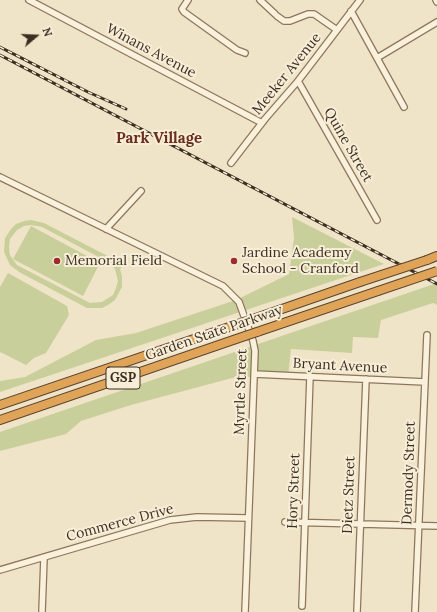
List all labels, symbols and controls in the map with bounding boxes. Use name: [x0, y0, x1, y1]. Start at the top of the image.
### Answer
north arrow: [16, 16, 56, 56]
street label: Winans Avenue: [103, 20, 199, 82]
text: N: [39, 26, 55, 38]
street label: Meeker Avenue: [249, 30, 325, 118]
street label: Quine Street: [320, 105, 376, 185]
district label: Park Village: [116, 130, 202, 148]
place label: Jardine Academy School - Cranford: [242, 245, 359, 278]
place label: Memorial Field: [65, 253, 162, 269]
marker: Memorial Field: [52, 256, 62, 266]
marker: Jardine Academy School - Cranford: [229, 256, 239, 266]
street label: Garden State Parkway: [143, 302, 285, 364]
street label: Myrtle Street: [231, 349, 251, 435]
street label: Bryant Avenue: [292, 355, 388, 377]
road number: GSP: [106, 367, 140, 389]
street label: Dermody Street: [399, 421, 419, 525]
street label: Hory Street: [284, 453, 304, 529]
street label: Dietz Street: [339, 456, 359, 534]
street label: Commerce Drive: [65, 501, 175, 545]

